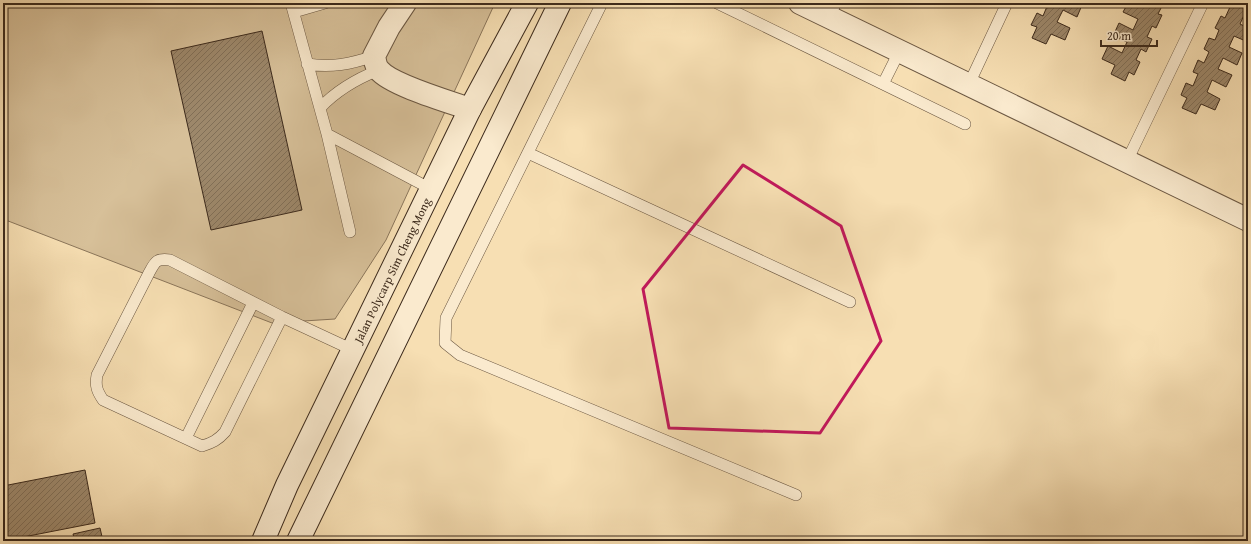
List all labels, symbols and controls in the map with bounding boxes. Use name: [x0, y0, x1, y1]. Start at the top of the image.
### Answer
scale bar: [1101, 22, 1157, 48]
text: 20 m: [1107, 27, 1131, 44]
street label: Jalan Polycarp Sim Cheng Mong: [348, 195, 434, 347]

